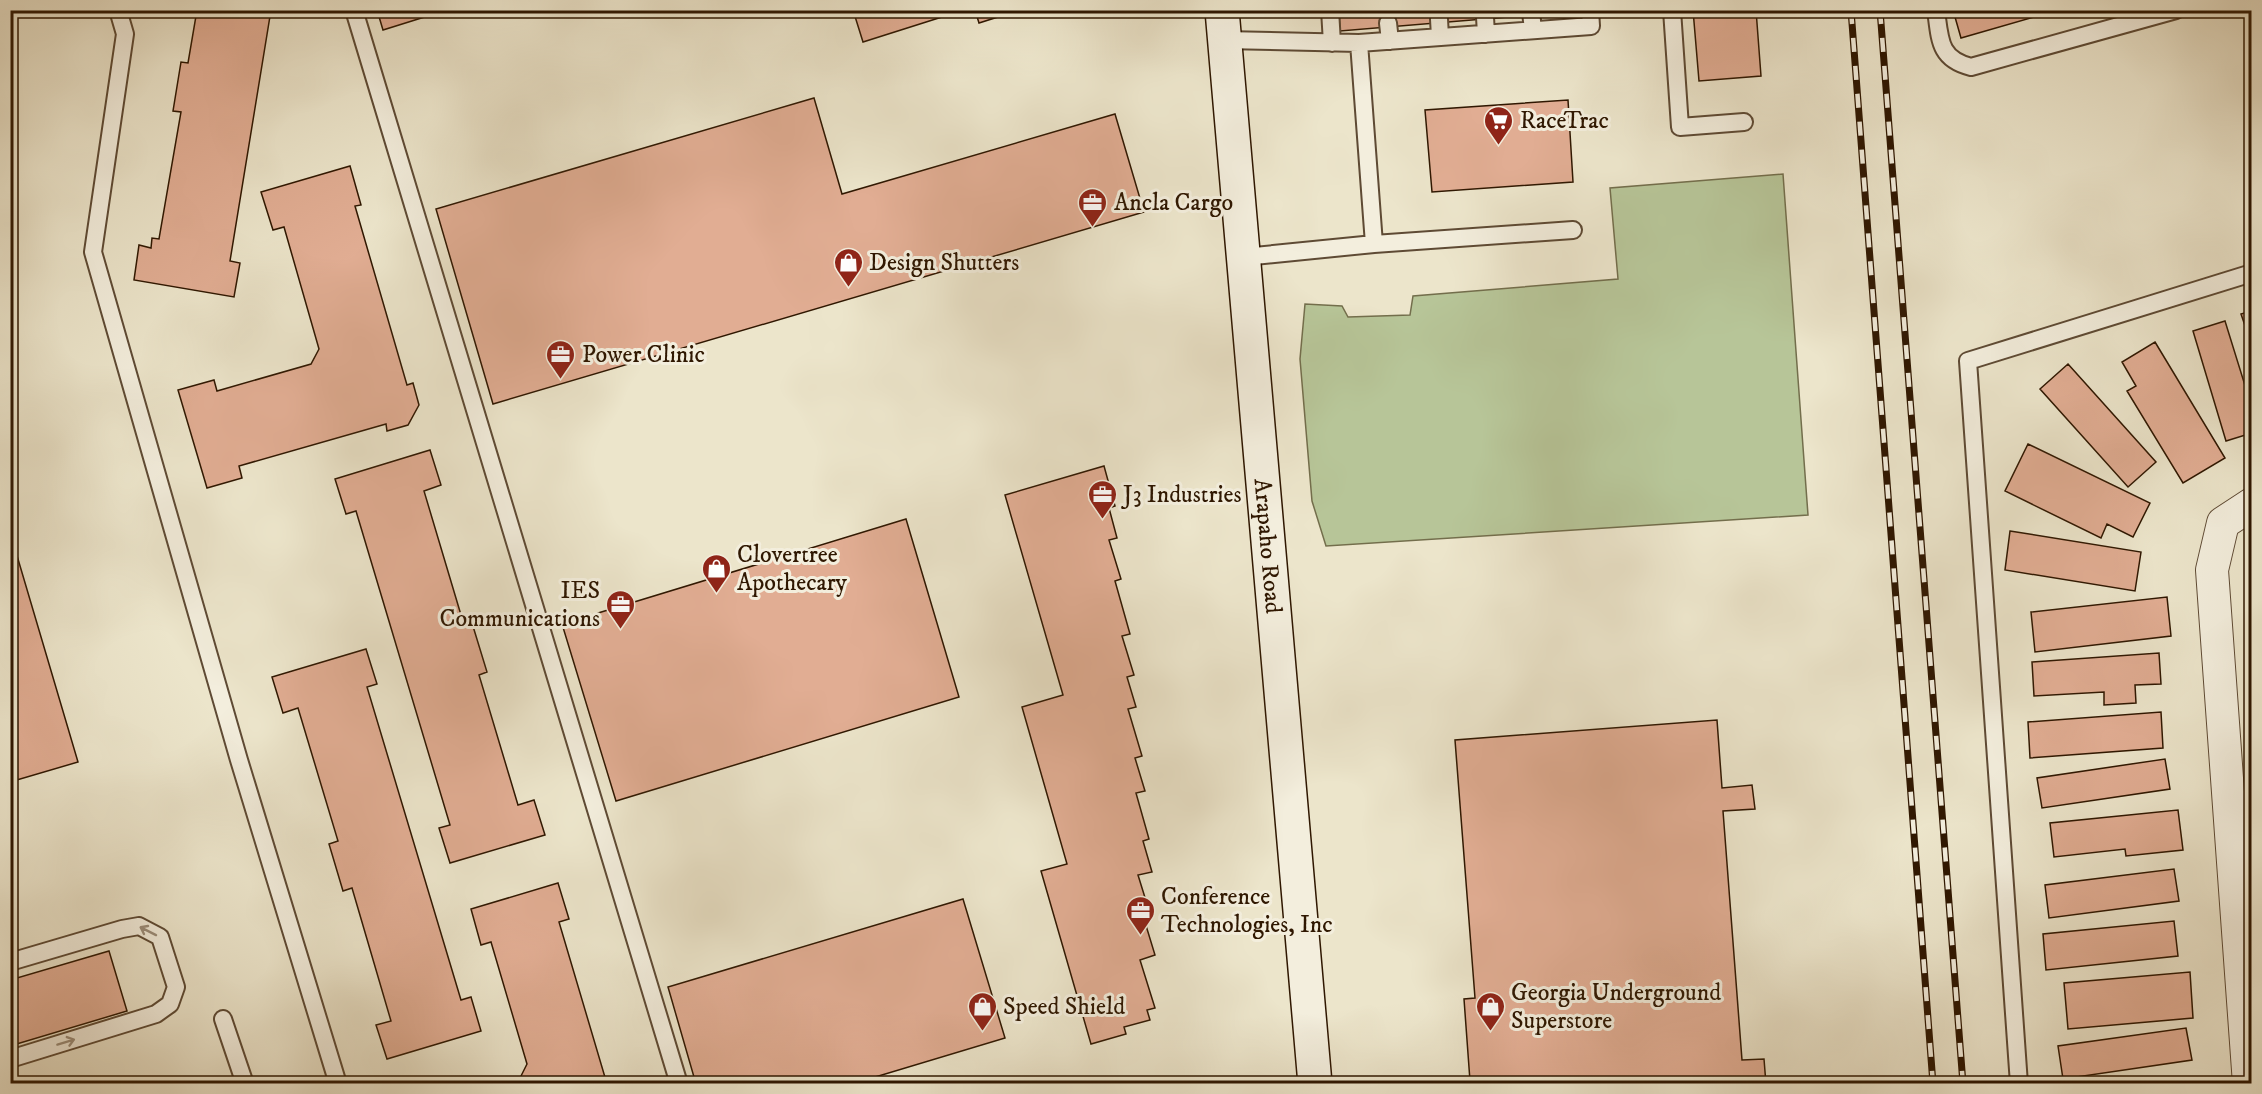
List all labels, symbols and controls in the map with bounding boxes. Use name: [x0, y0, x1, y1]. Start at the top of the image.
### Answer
supermarket icon: RaceTrac: [1483, 104, 1515, 146]
place label: RaceTrac: [1520, 106, 1609, 136]
office icon: Ancla Cargo: [1077, 186, 1109, 228]
place label: Ancla Cargo: [1114, 188, 1233, 218]
shop icon: Design Shutters: [832, 246, 864, 288]
place label: Design Shutters: [869, 248, 1019, 278]
office icon: Power Clinic: [545, 338, 577, 380]
place label: Power Clinic: [582, 340, 705, 370]
street label: Arapaho Road: [1247, 477, 1288, 615]
office icon: J3 Industries: [1086, 478, 1118, 520]
place label: J3 Industries: [1121, 480, 1241, 510]
place label: Clovertree Apothecary: [737, 540, 848, 598]
shop icon: Clovertree Apothecary: [700, 552, 732, 594]
place label: IES Communications: [439, 576, 600, 634]
office icon: IES Communications: [605, 588, 637, 630]
place label: Conference Technologies, Inc: [1161, 882, 1333, 940]
office icon: Conference Technologies, Inc: [1124, 894, 1156, 936]
one-way arrow: [140, 925, 158, 936]
place label: Georgia Underground Superstore: [1511, 978, 1721, 1036]
shop icon: Speed Shield: [966, 990, 998, 1032]
shop icon: Georgia Underground Superstore: [1474, 990, 1506, 1032]
place label: Speed Shield: [1003, 992, 1125, 1022]
one-way arrow: [56, 1036, 75, 1047]

